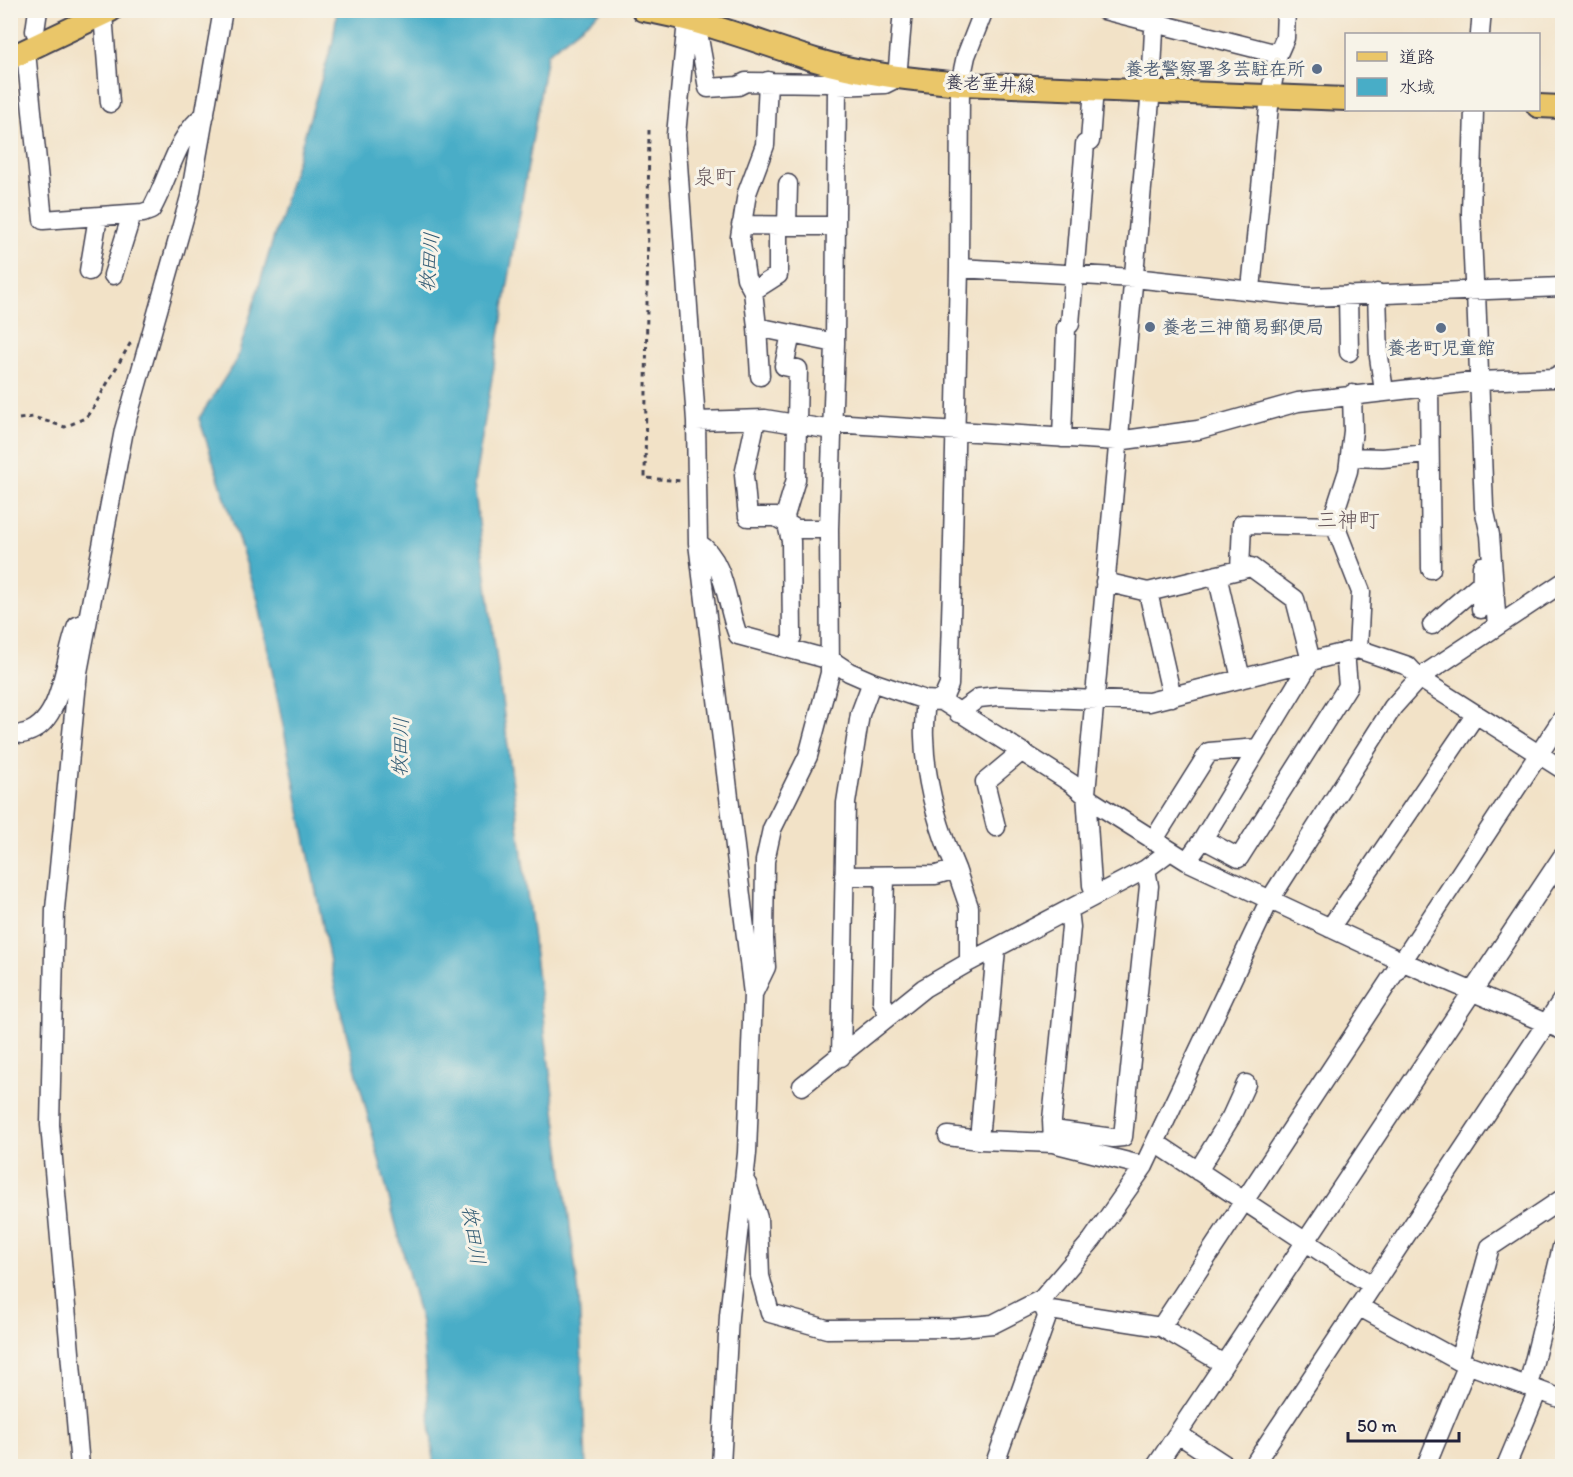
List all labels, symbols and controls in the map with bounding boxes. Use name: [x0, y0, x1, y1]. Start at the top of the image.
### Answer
legend: [1345, 33, 1540, 111]
text: 道路: [1399, 46, 1435, 68]
place label: 養老警察署多芸駐在所: [1125, 58, 1305, 80]
marker: 養老警察署多芸駐在所: [1310, 62, 1324, 76]
street label: 養老垂井線: [944, 71, 1036, 97]
text: 水域: [1399, 76, 1435, 98]
district label: 泉町: [694, 164, 736, 189]
water label: 牧田川: [414, 231, 444, 293]
place label: 養老三神簡易郵便局: [1162, 316, 1324, 338]
marker: 養老三神簡易郵便局: [1143, 320, 1157, 334]
marker: 養老町児童館: [1434, 321, 1448, 335]
place label: 養老町児童館: [1387, 337, 1495, 359]
district label: 三神町: [1317, 507, 1380, 532]
water label: 牧田川: [387, 717, 413, 777]
water label: 牧田川: [457, 1203, 491, 1267]
scale bar: [1348, 1405, 1459, 1443]
text: 50 m: [1357, 1415, 1397, 1437]

